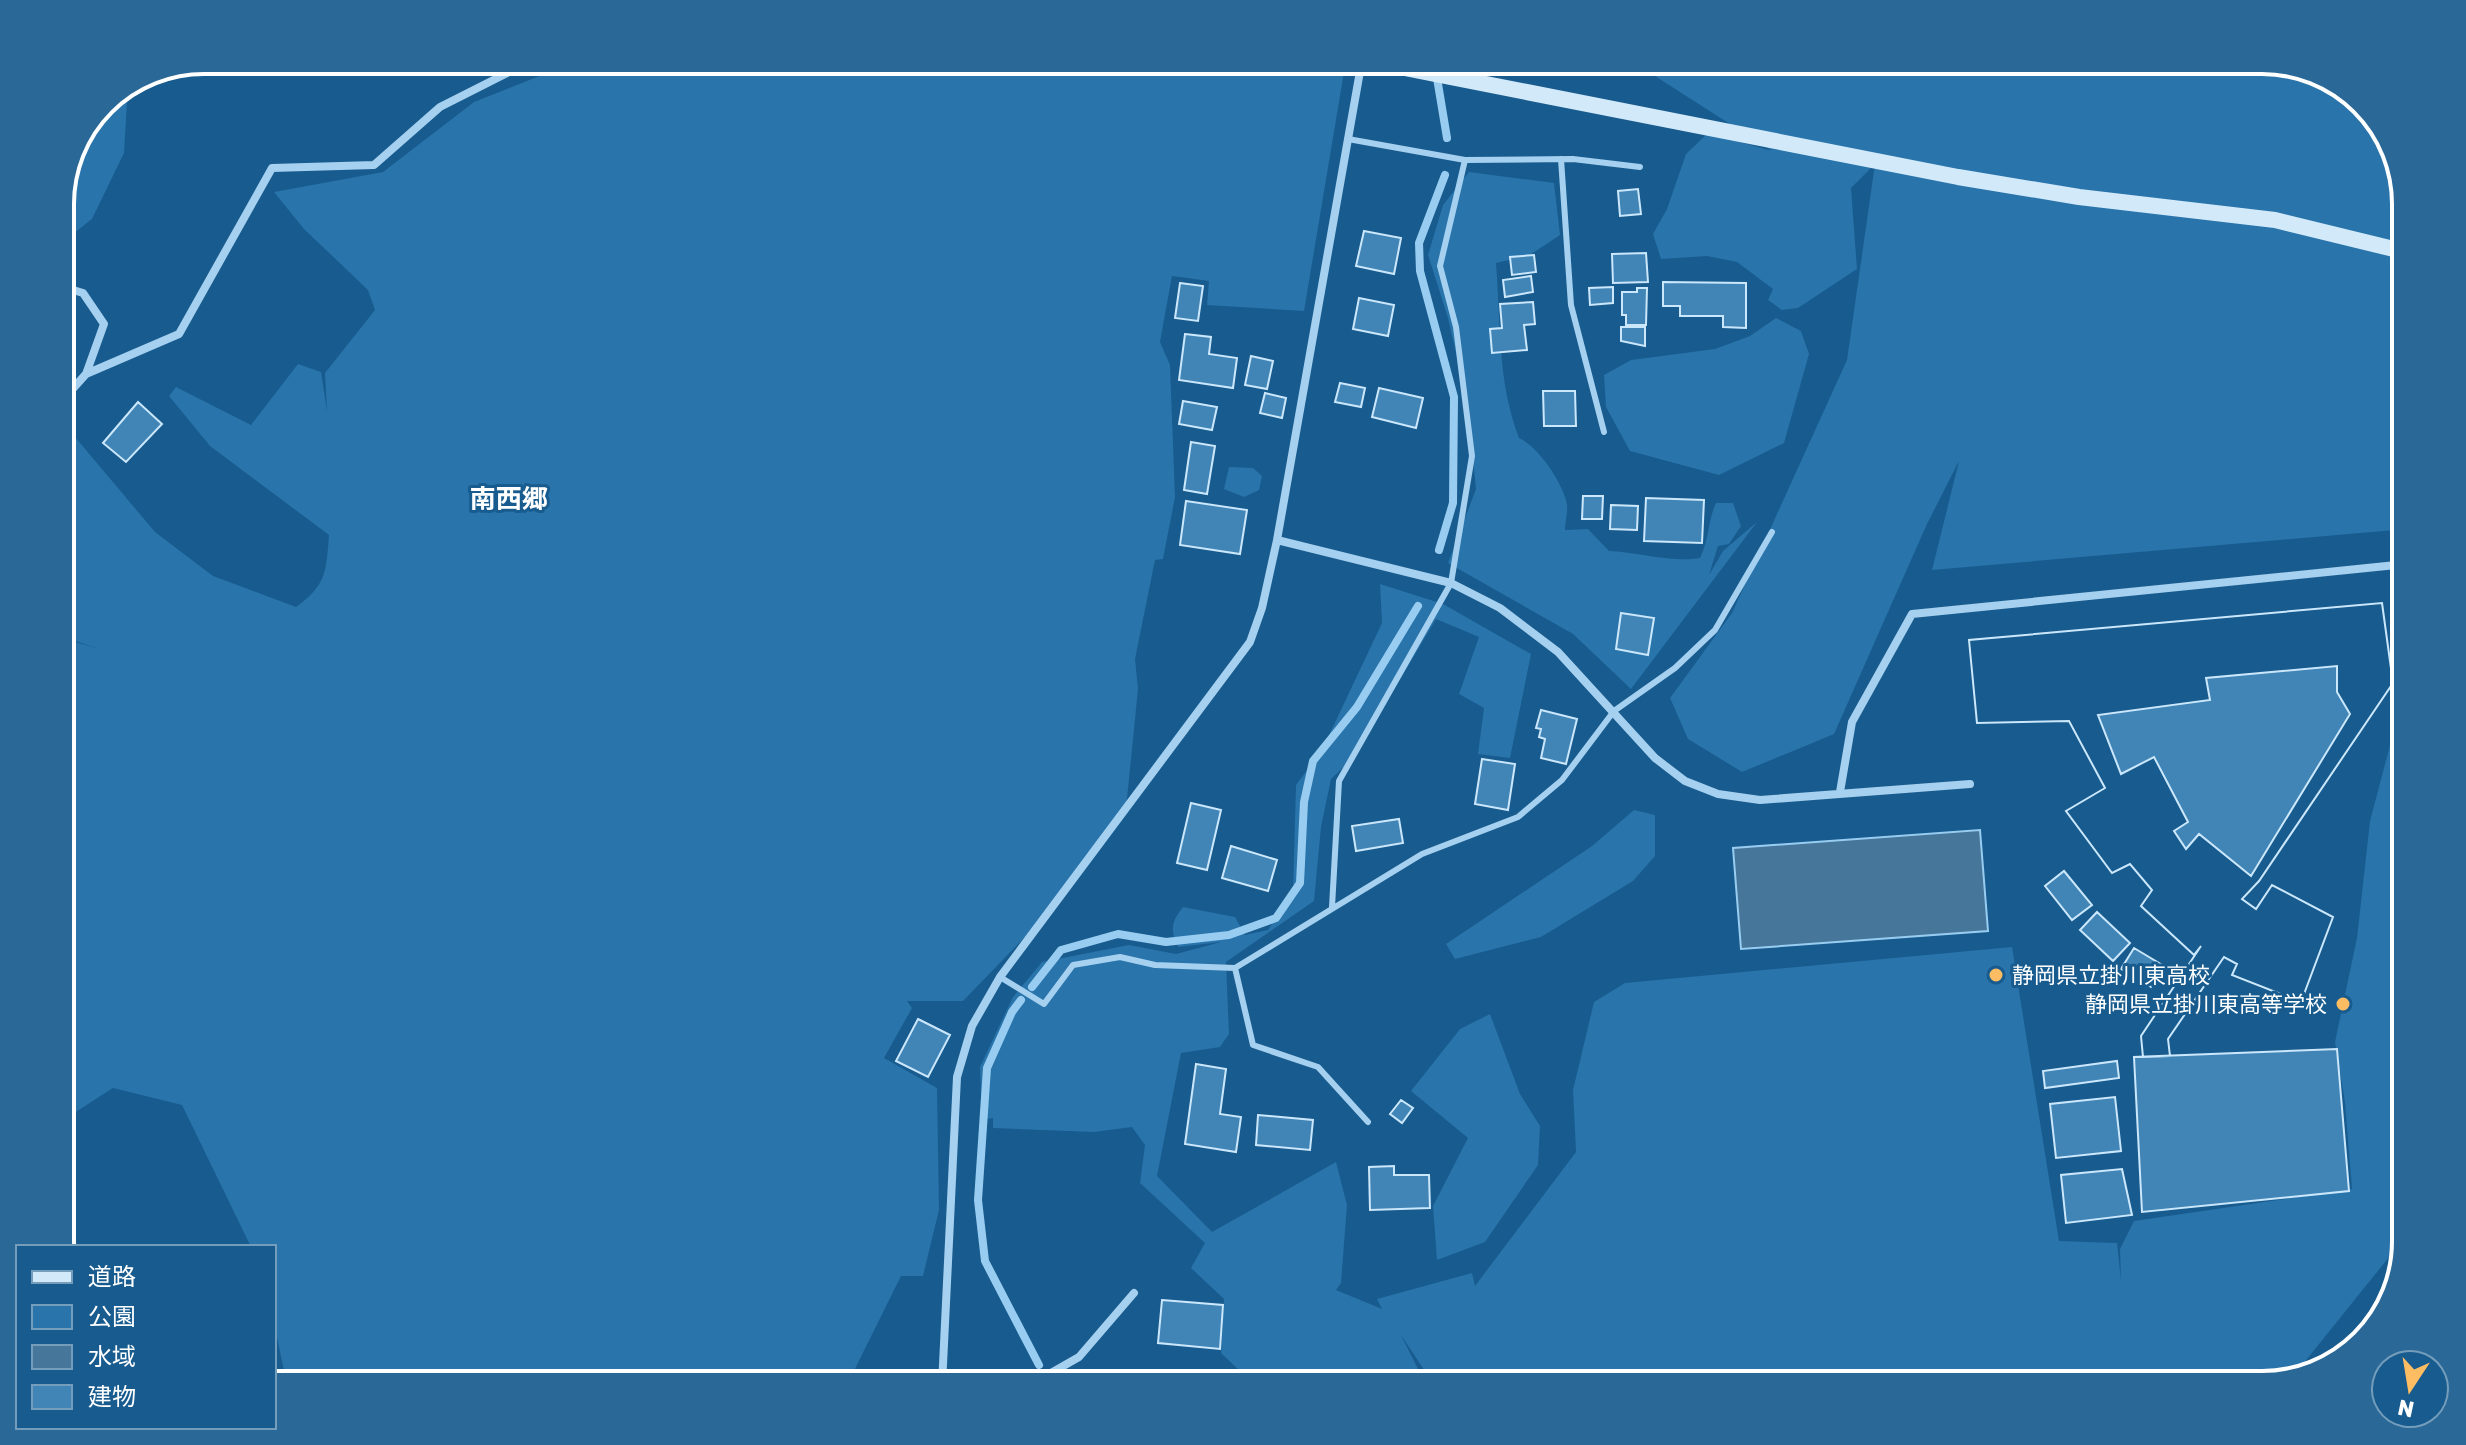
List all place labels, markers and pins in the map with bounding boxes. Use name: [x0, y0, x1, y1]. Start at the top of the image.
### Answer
place label: 静岡県立掛川東高校: [2012, 962, 2210, 989]
marker: 静岡県立掛川東高校: [1987, 966, 2005, 984]
place label: 静岡県立掛川東高等学校: [2085, 991, 2327, 1018]
marker: 静岡県立掛川東高等学校: [2334, 995, 2352, 1013]

